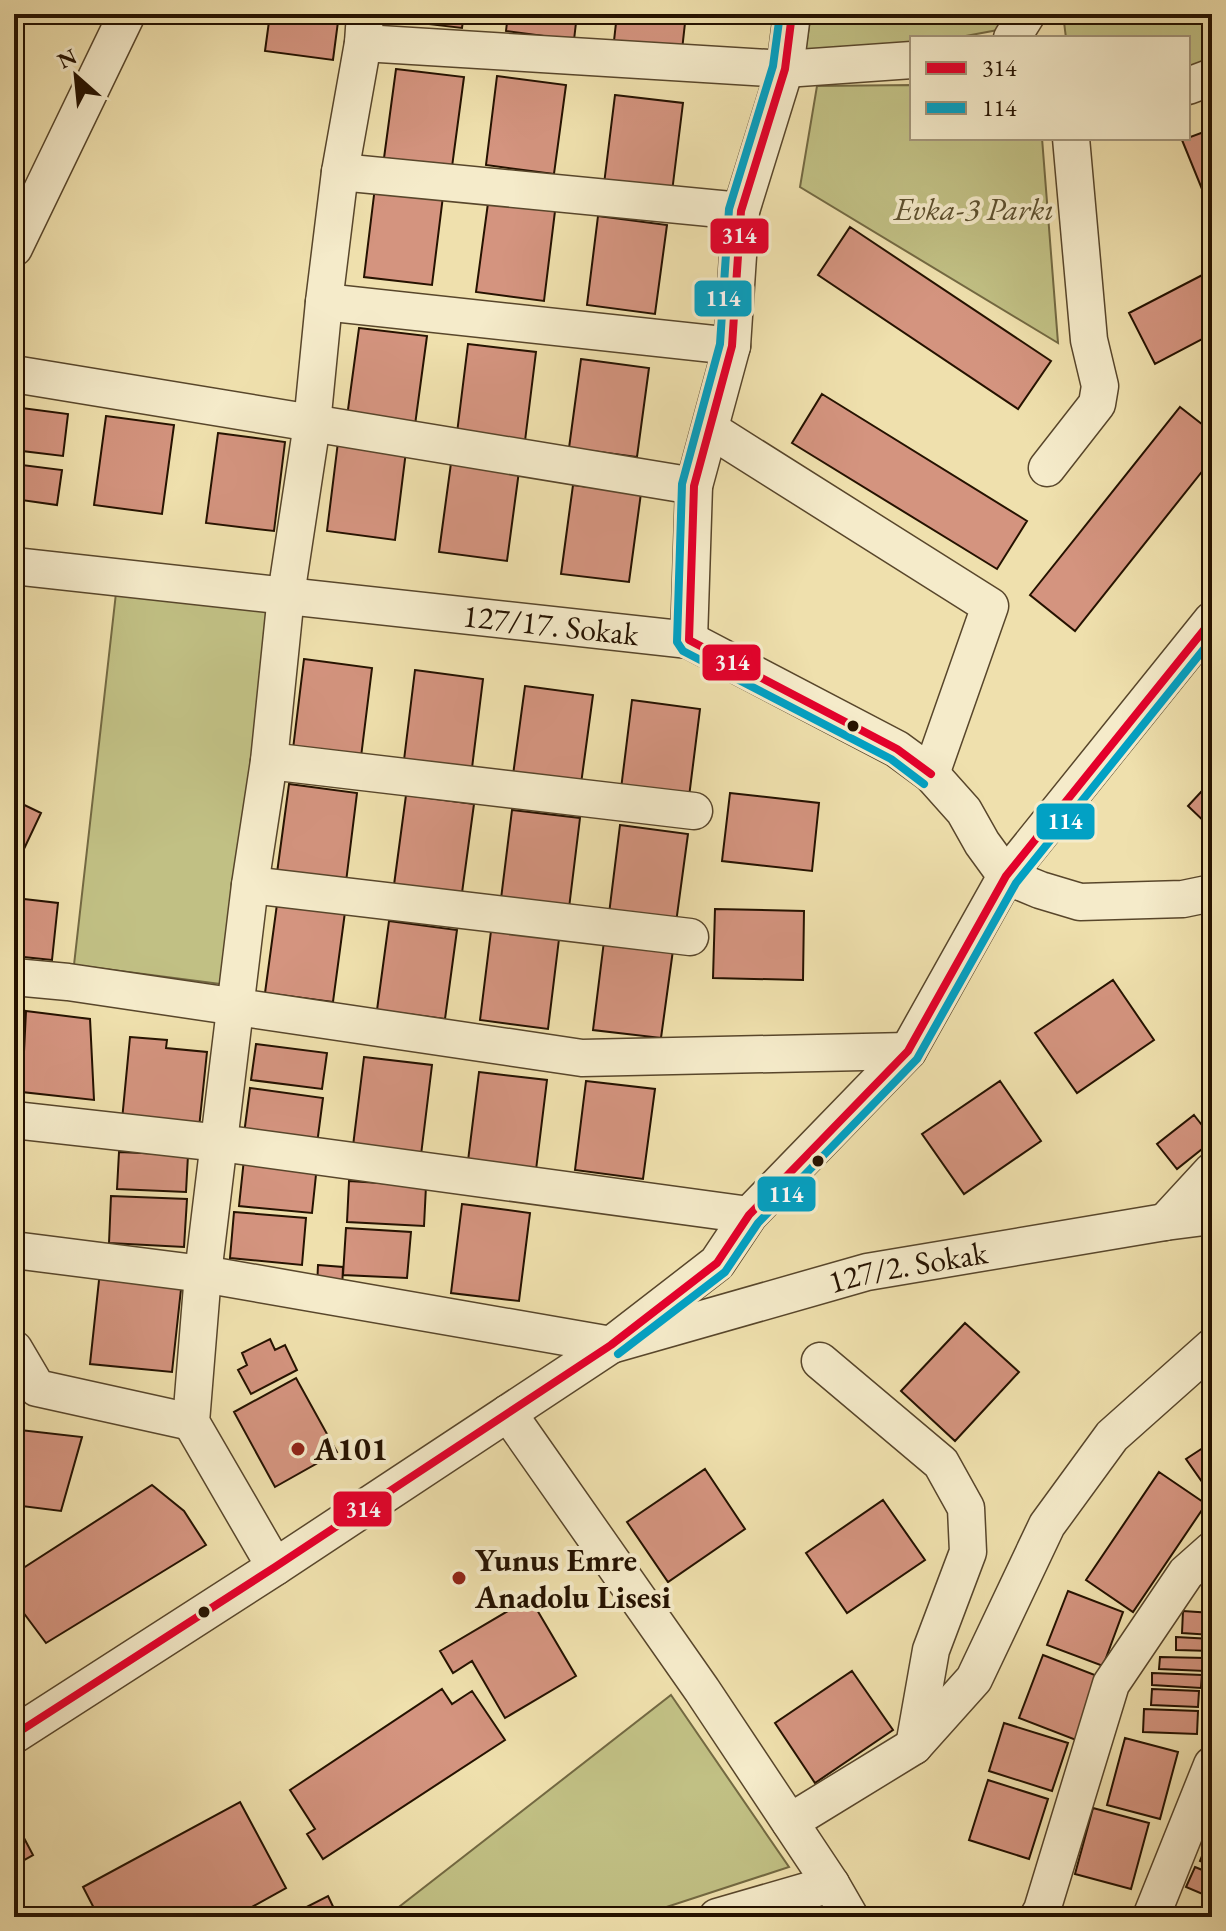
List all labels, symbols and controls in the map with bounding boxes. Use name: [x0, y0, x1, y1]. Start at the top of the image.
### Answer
north arrow: [36, 36, 116, 116]
legend: [910, 36, 1190, 140]
text: N: [53, 42, 82, 76]
text: 314: [982, 52, 1017, 83]
text: 114: [982, 92, 1017, 123]
park label: Evka-3 Parkı: [892, 188, 1054, 230]
line badge: 314: [709, 217, 770, 255]
text: 314: [722, 221, 757, 250]
line badge: 114: [693, 279, 753, 318]
text: 114: [706, 284, 741, 313]
street label: 127/17. Sokak: [461, 594, 642, 655]
line badge: 314: [701, 643, 762, 682]
text: 314: [715, 648, 750, 677]
unlabelled marker: [845, 718, 861, 734]
line badge: 114: [1035, 802, 1096, 841]
text: 114: [1048, 807, 1083, 836]
unlabelled marker: [810, 1153, 826, 1169]
line badge: 114: [756, 1175, 817, 1213]
text: 114: [769, 1180, 804, 1209]
street label: 127/2. Sokak: [823, 1231, 991, 1303]
place label: A101: [313, 1428, 388, 1470]
marker: A101: [289, 1440, 307, 1458]
line badge: 314: [332, 1490, 393, 1528]
text: 314: [346, 1495, 381, 1524]
place label: Yunus Emre Anadolu Lisesi: [474, 1539, 672, 1618]
marker: Yunus Emre Anadolu Lisesi: [450, 1569, 468, 1587]
unlabelled marker: [196, 1604, 212, 1620]

